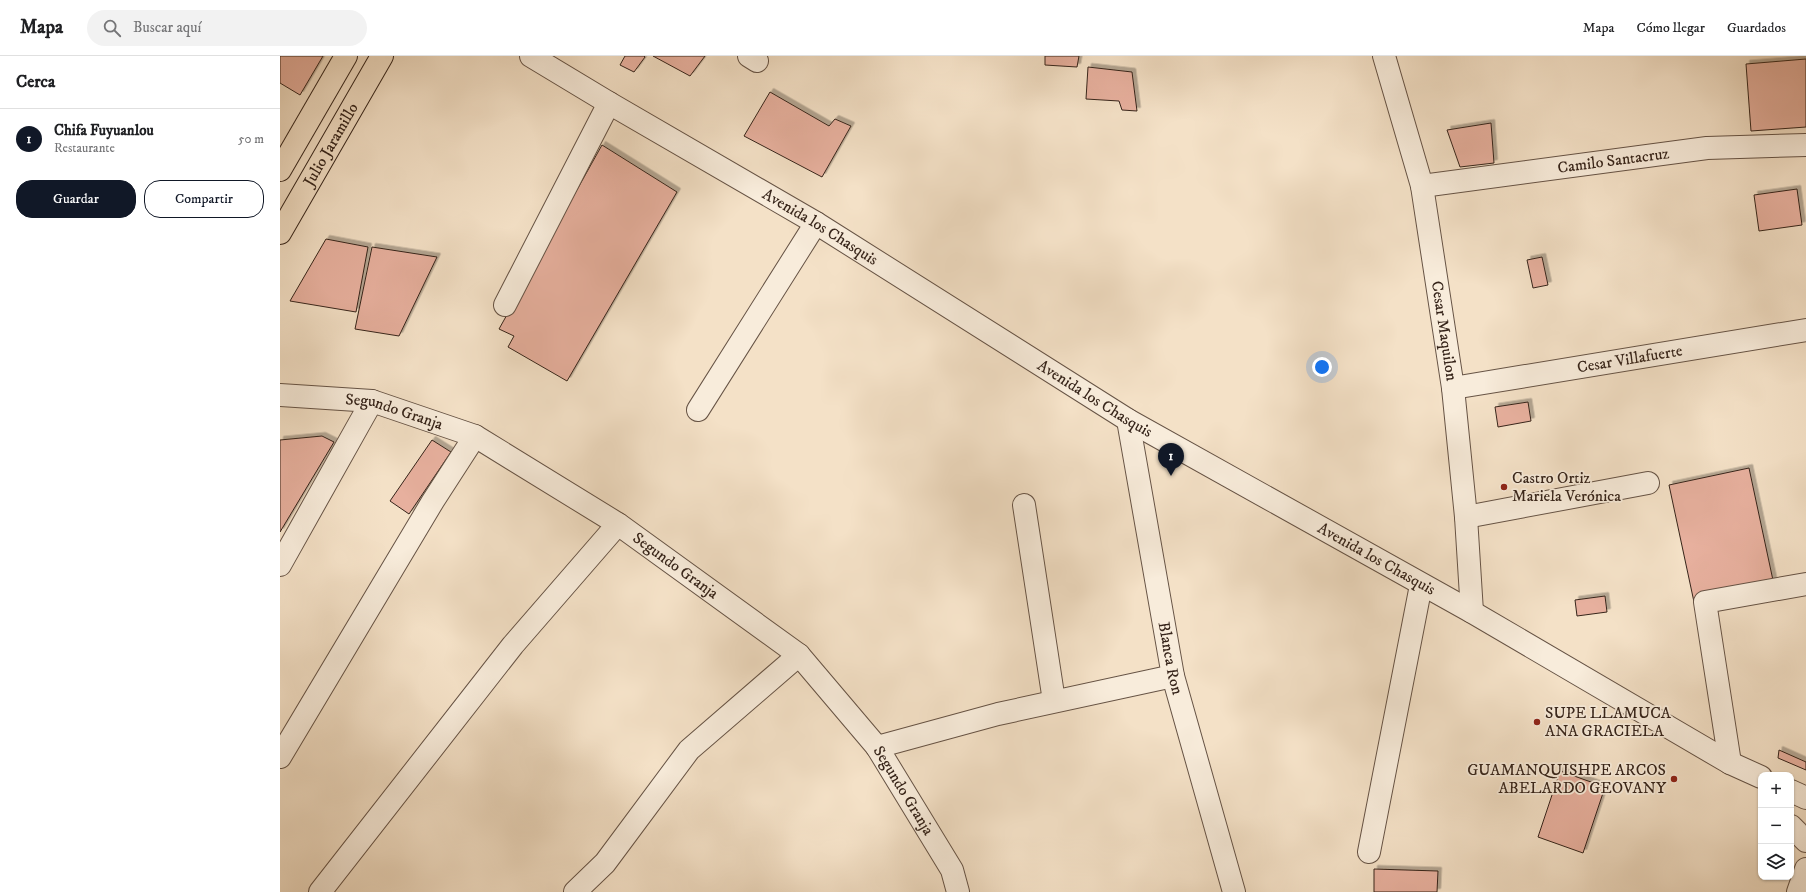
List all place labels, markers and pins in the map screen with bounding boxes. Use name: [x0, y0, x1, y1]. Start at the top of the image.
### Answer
pin: 1: [1158, 443, 1184, 476]
place label: Castro Ortiz Mariela Verónica: [1512, 468, 1621, 506]
marker: Castro Ortiz Mariela Verónica: [1499, 482, 1509, 492]
place label: SUPE LLAMUCA ANA GRACIELA: [1545, 703, 1672, 741]
marker: SUPE LLAMUCA ANA GRACIELA: [1532, 717, 1542, 727]
place label: GUAMANQUISHPE ARCOS ABELARDO GEOVANY: [1467, 760, 1667, 798]
marker: GUAMANQUISHPE ARCOS ABELARDO GEOVANY: [1669, 774, 1679, 784]

